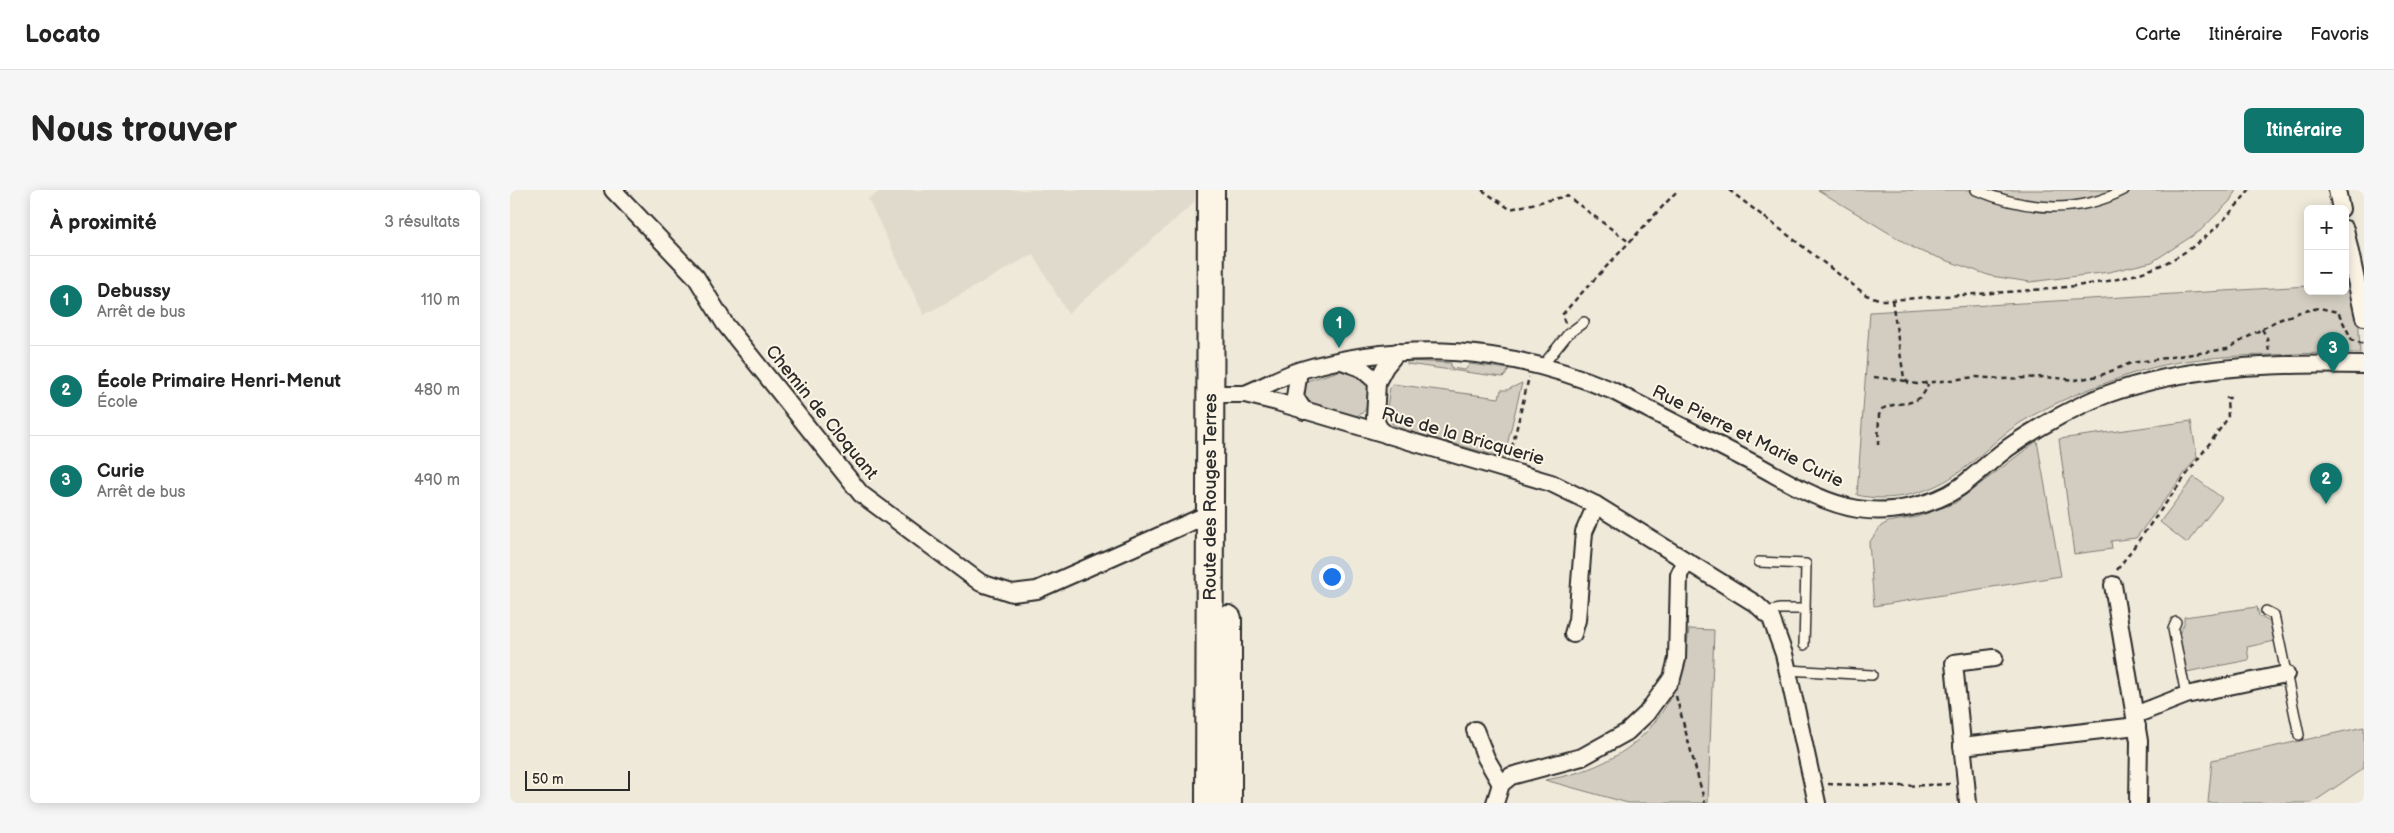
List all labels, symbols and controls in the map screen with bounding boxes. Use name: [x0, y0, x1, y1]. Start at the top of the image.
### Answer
text: Locato: [25, 20, 100, 49]
text: Carte: [2135, 24, 2181, 45]
text: Itinéraire: [2209, 24, 2282, 45]
text: Favoris: [2310, 24, 2369, 45]
button: Itinéraire: [2244, 108, 2364, 153]
text: Nous trouver: [30, 109, 237, 152]
map controls: [2304, 205, 2349, 295]
button: +: [2304, 205, 2349, 250]
text: À proximité: [50, 210, 157, 235]
text: 3 résultats: [384, 213, 460, 232]
button: −: [2304, 250, 2349, 295]
text: Debussy: [97, 280, 170, 303]
text: 1: [63, 291, 69, 310]
text: 110 m: [421, 291, 460, 310]
text: Arrêt de bus: [97, 303, 186, 322]
pin: 1: [1323, 307, 1355, 348]
pin: 3: [2317, 332, 2349, 373]
street label: Chemin de Cloquant: [761, 341, 883, 484]
text: École Primaire Henri-Menut: [97, 370, 341, 393]
text: 2: [61, 381, 71, 400]
text: 480 m: [414, 381, 460, 400]
street label: Rue Pierre et Marie Curie: [1649, 381, 1847, 492]
text: École: [97, 393, 138, 412]
street label: Route des Rouges Terres: [1200, 393, 1221, 601]
street label: Rue de la Bricquerie: [1379, 403, 1547, 470]
text: Curie: [97, 460, 144, 483]
pin: 2: [2310, 463, 2342, 504]
text: 3: [61, 471, 71, 490]
text: 490 m: [414, 471, 460, 490]
text: Arrêt de bus: [97, 483, 186, 502]
your location: [1319, 564, 1345, 590]
scale bar: [525, 768, 630, 791]
text: 50 m: [532, 771, 564, 788]

